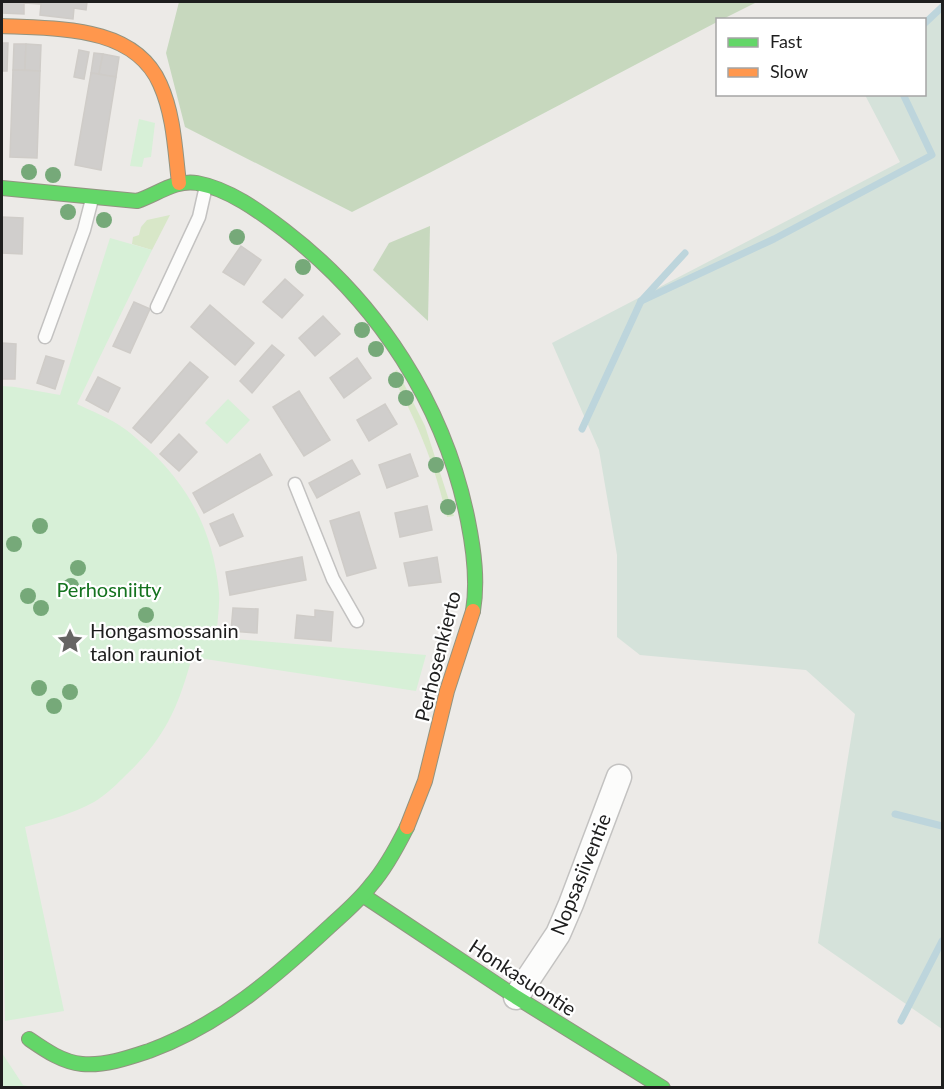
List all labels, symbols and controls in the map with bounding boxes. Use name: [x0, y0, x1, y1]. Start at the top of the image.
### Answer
legend: [716, 18, 926, 96]
text: Fast: [770, 30, 803, 52]
text: Slow: [770, 60, 808, 82]
park label: Perhosniitty: [56, 577, 162, 601]
street label: Perhosenkierto: [409, 588, 465, 724]
place label: Hongasmossanin talon rauniot: [90, 618, 239, 665]
place icon: Hongasmossanin talon rauniot: [55, 626, 85, 656]
street label: Nopsasiiventie: [545, 810, 615, 938]
street label: Honkasuontie: [465, 934, 581, 1020]

